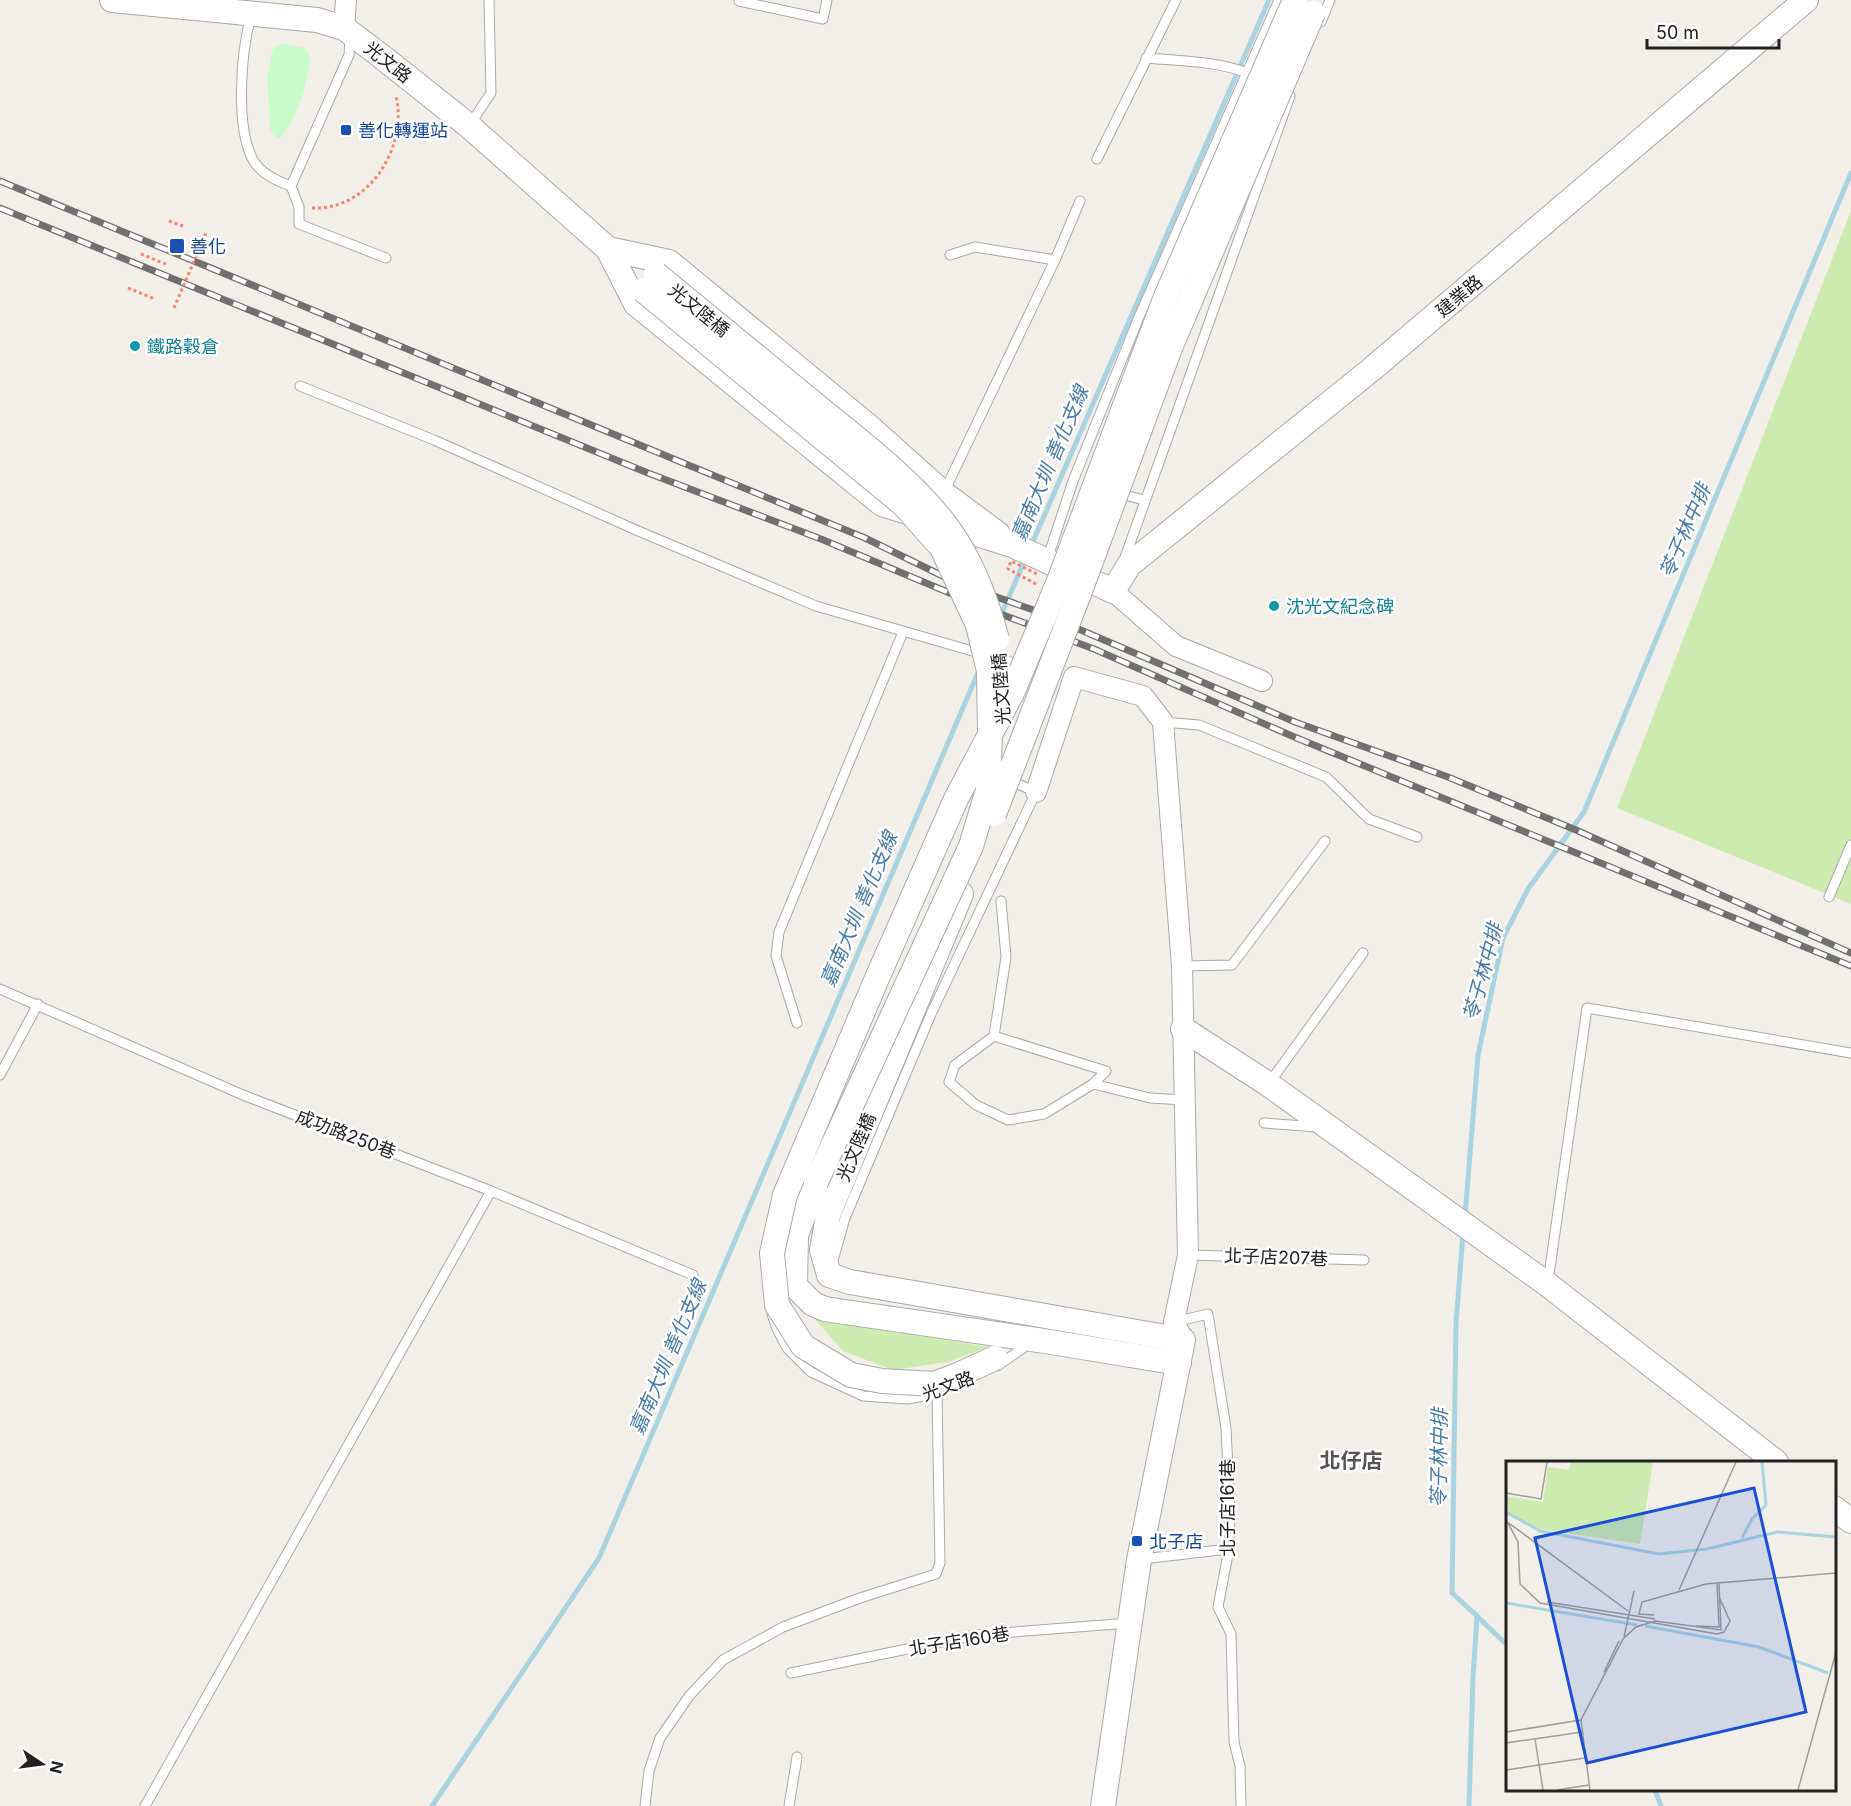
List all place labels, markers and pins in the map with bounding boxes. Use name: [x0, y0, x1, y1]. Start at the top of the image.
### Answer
place label: 善化轉運站: [358, 120, 448, 141]
marker: 善化轉運站: [339, 123, 353, 137]
place label: 善化: [190, 236, 226, 257]
marker: 善化: [168, 237, 186, 255]
place label: 鐵路穀倉: [147, 336, 219, 357]
marker: 鐵路穀倉: [128, 339, 142, 353]
place label: 沈光文紀念碑: [1286, 596, 1394, 617]
marker: 沈光文紀念碑: [1267, 599, 1281, 613]
place label: 北子店: [1149, 1531, 1203, 1552]
marker: 北子店: [1130, 1534, 1144, 1548]

